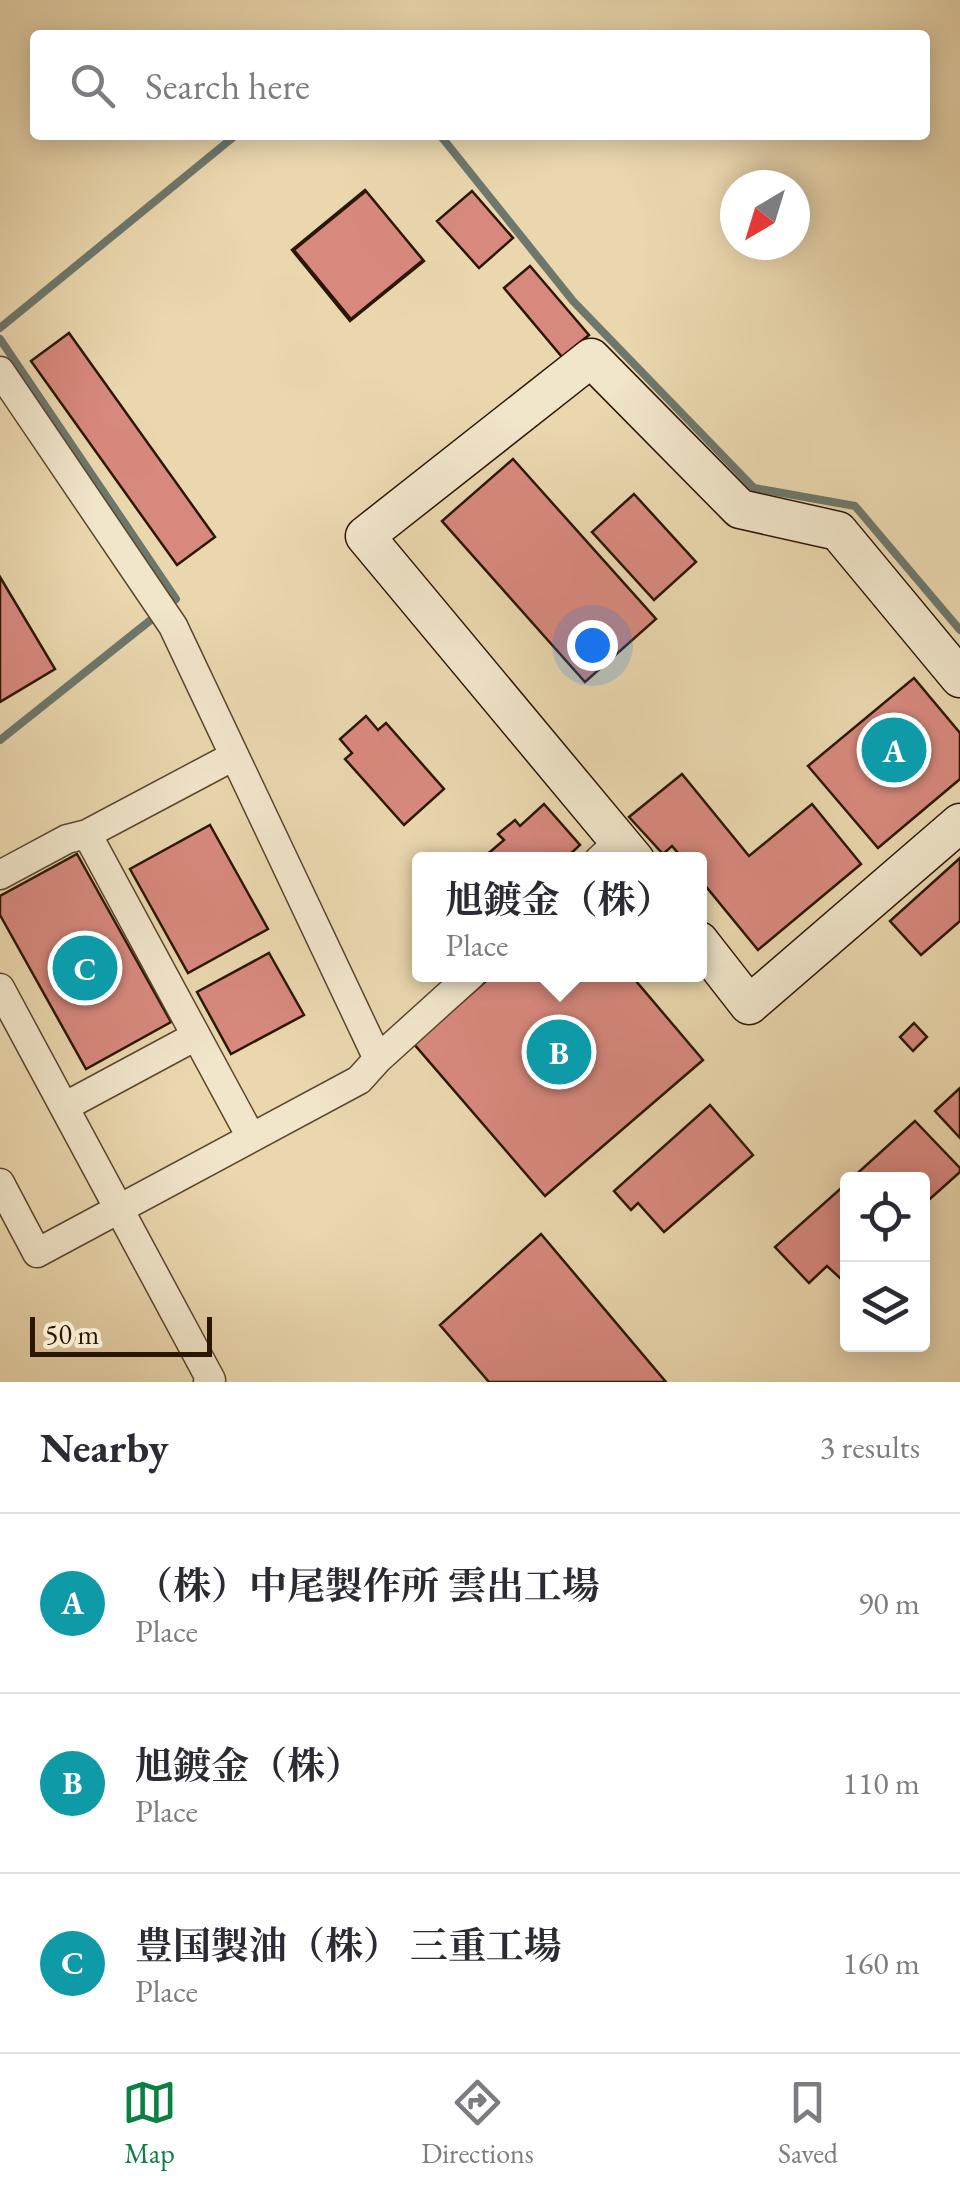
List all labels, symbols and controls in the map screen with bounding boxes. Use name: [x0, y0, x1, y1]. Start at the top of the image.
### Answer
search box: [30, 30, 930, 140]
icon: search: [65, 58, 120, 113]
text: Search here: [145, 61, 310, 110]
north arrow: [720, 170, 810, 260]
your location: [567, 620, 618, 671]
pin: A: [862, 712, 926, 788]
popup: [412, 852, 707, 982]
text: 旭鍍金（株）: [445, 875, 674, 924]
text: Place: [445, 924, 508, 966]
pin: C: [52, 930, 118, 1006]
pin: B: [526, 1014, 592, 1090]
map controls: [840, 1172, 930, 1352]
button: locate: [840, 1172, 930, 1262]
button: layers: [840, 1262, 930, 1352]
scale bar: [30, 1312, 212, 1356]
text: 50 m: [45, 1316, 99, 1352]
text: Nearby: [40, 1420, 169, 1475]
text: 3 results: [820, 1426, 920, 1468]
text: （株）中尾製作所 雲出工場: [135, 1561, 600, 1610]
text: A: [61, 1582, 84, 1624]
text: 90 m: [858, 1582, 920, 1624]
text: Place: [135, 1610, 198, 1652]
text: 旭鍍金（株）: [135, 1741, 363, 1790]
text: B: [62, 1762, 83, 1804]
text: 110 m: [843, 1762, 920, 1804]
text: Place: [135, 1790, 198, 1832]
text: 豊国製油（株） 三重工場: [135, 1921, 562, 1970]
text: C: [61, 1942, 84, 1984]
text: 160 m: [843, 1942, 920, 1984]
text: Place: [135, 1970, 198, 2012]
tab: Map: [122, 2075, 177, 2171]
tab: Directions: [421, 2075, 534, 2171]
tab: Saved: [778, 2075, 838, 2171]

